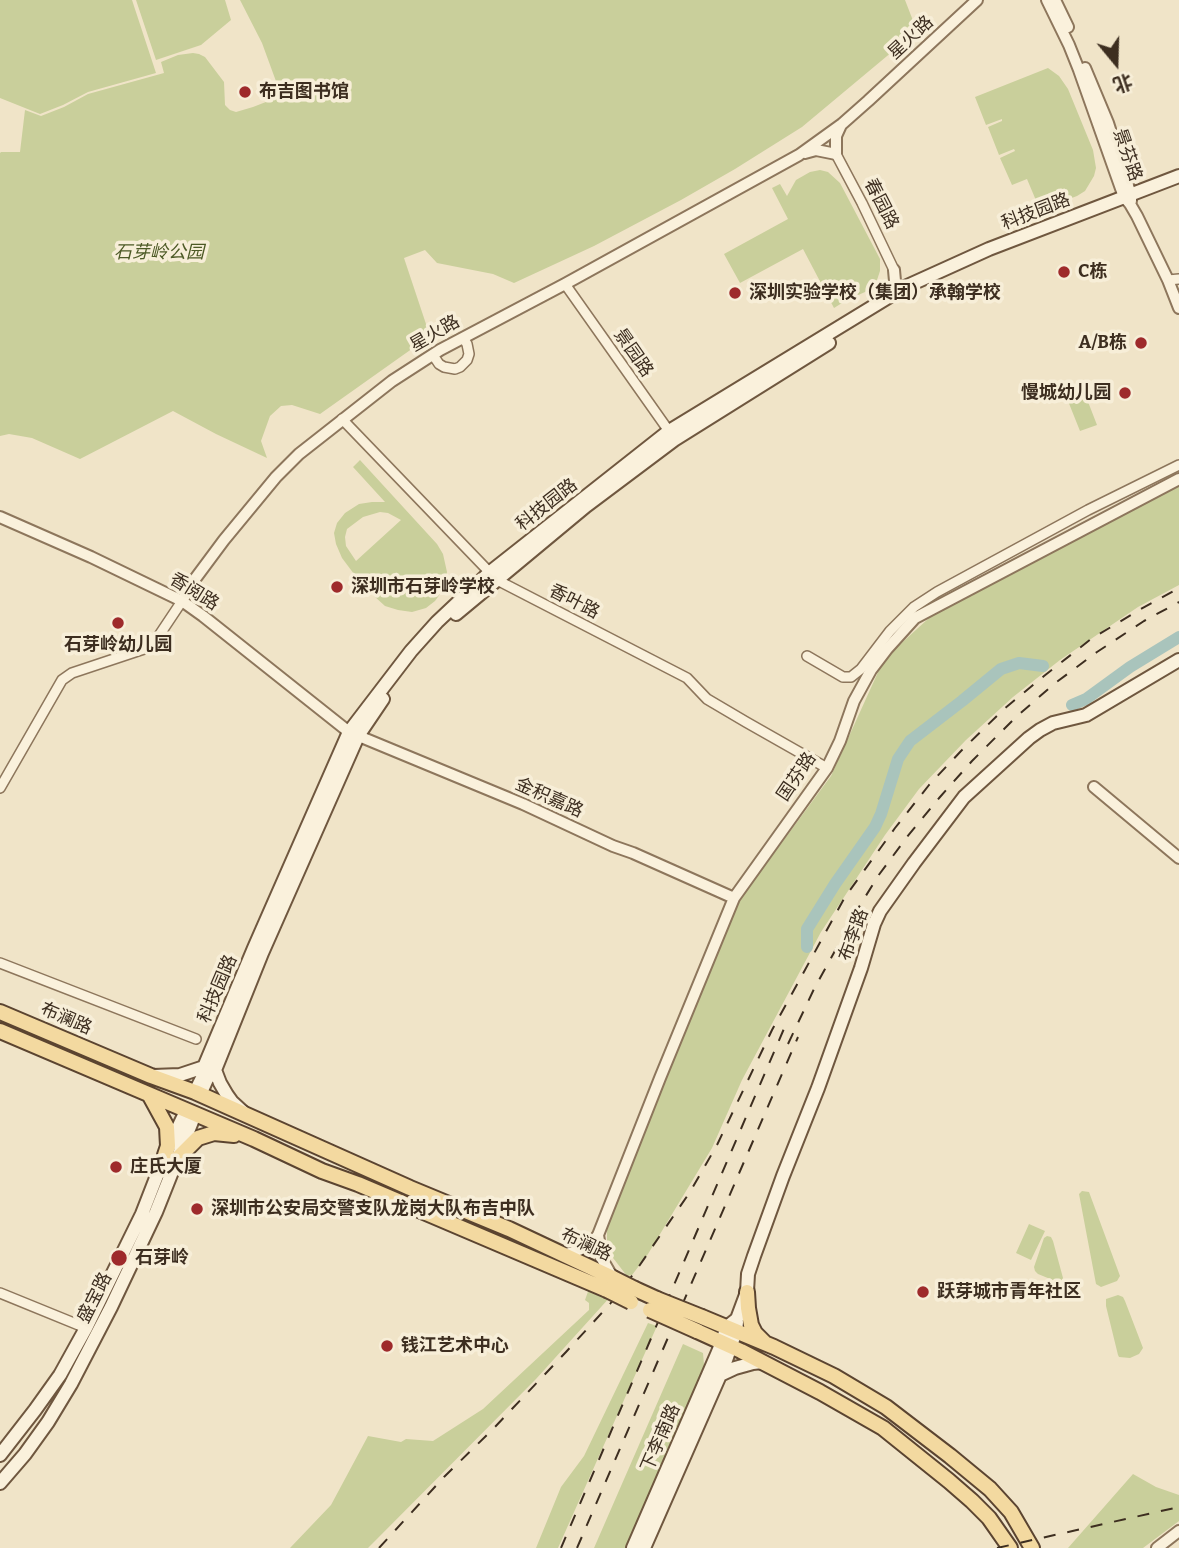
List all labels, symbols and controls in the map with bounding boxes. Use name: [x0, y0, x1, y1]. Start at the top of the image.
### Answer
street label: 星火路: [884, 12, 938, 64]
north arrow: [1081, 28, 1151, 98]
text: 北: [1110, 69, 1136, 97]
place label: 布吉图书馆: [259, 81, 349, 103]
marker: 布吉图书馆: [237, 84, 253, 100]
street label: 景芬路: [1108, 126, 1146, 184]
street label: 春园路: [859, 175, 903, 233]
street label: 科技园路: [999, 189, 1073, 235]
park label: 石芽岭公园: [114, 242, 204, 264]
place label: C栋: [1078, 261, 1107, 283]
marker: C栋: [1056, 264, 1072, 280]
place label: 深圳实验学校（集团）承翰学校: [749, 282, 1001, 304]
marker: 深圳实验学校（集团）承翰学校: [727, 285, 743, 301]
street label: 星火路: [406, 311, 464, 357]
street label: 景园路: [609, 325, 657, 381]
place label: A/B栋: [1079, 332, 1127, 354]
marker: A/B栋: [1133, 335, 1149, 351]
place label: 慢城幼儿园: [1021, 382, 1111, 404]
marker: 慢城幼儿园: [1117, 385, 1133, 401]
street label: 科技园路: [512, 474, 582, 536]
street label: 香阅路: [165, 569, 223, 615]
place label: 深圳市石芽岭学校: [351, 576, 495, 598]
marker: 深圳市石芽岭学校: [329, 579, 345, 595]
street label: 香叶路: [545, 580, 603, 624]
marker: 石芽岭幼儿园: [110, 615, 126, 631]
place label: 石芽岭幼儿园: [64, 634, 172, 656]
street label: 国芬路: [773, 749, 821, 805]
street label: 金积嘉路: [512, 773, 586, 823]
street label: 布李路: [835, 906, 873, 964]
street label: 科技园路: [194, 952, 242, 1026]
street label: 布澜路: [37, 999, 95, 1039]
place label: 庄氏大厦: [130, 1156, 202, 1178]
marker: 庄氏大厦: [108, 1159, 124, 1175]
place label: 深圳市公安局交警支队龙岗大队布吉中队: [211, 1198, 535, 1220]
marker: 深圳市公安局交警支队龙岗大队布吉中队: [189, 1201, 205, 1217]
street label: 布澜路: [557, 1224, 615, 1266]
place label: 石芽岭: [135, 1247, 189, 1269]
marker: 石芽岭: [109, 1248, 129, 1268]
street label: 盛宝路: [73, 1269, 117, 1327]
place label: 跃芽城市青年社区: [937, 1281, 1081, 1303]
marker: 跃芽城市青年社区: [915, 1284, 931, 1300]
place label: 钱江艺术中心: [401, 1335, 509, 1357]
marker: 钱江艺术中心: [379, 1338, 395, 1354]
street label: 下李南路: [637, 1401, 685, 1475]

